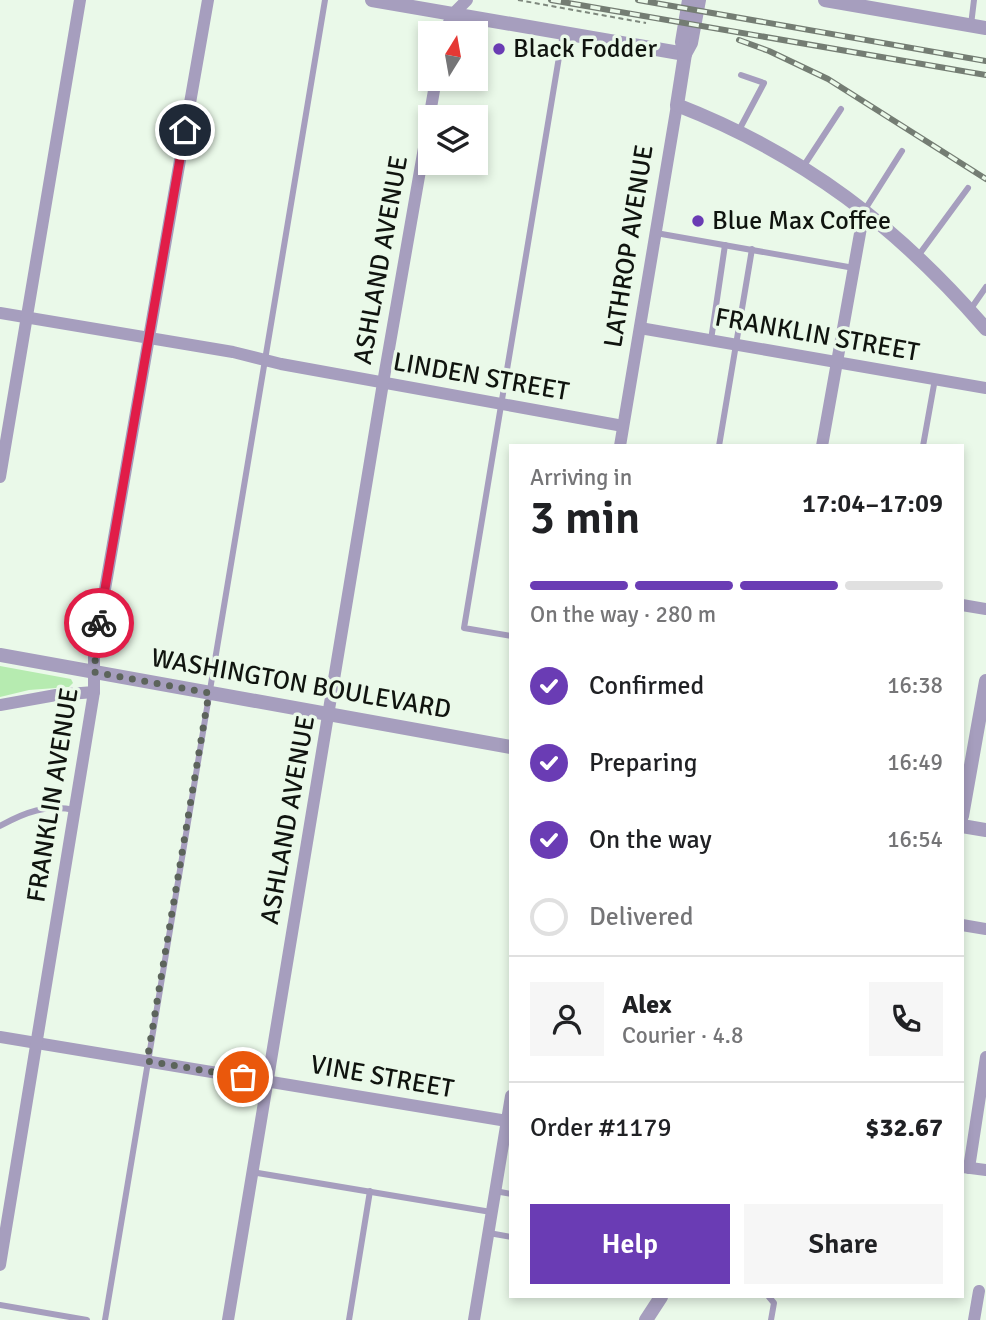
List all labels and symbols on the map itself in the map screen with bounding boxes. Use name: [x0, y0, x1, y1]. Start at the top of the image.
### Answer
north arrow: [418, 21, 488, 91]
place label: Black Fodder: [513, 33, 657, 65]
marker: Black Fodder: [491, 41, 507, 57]
pin: [155, 100, 215, 160]
street label: LATHROP AVENUE: [597, 142, 661, 350]
street label: ASHLAND AVENUE: [347, 153, 415, 367]
place label: Blue Max Coffee: [712, 205, 891, 237]
marker: Blue Max Coffee: [690, 213, 706, 229]
street label: FRANKLIN STREET: [712, 301, 922, 369]
street label: LINDEN STREET: [391, 346, 572, 408]
courier: [64, 588, 134, 658]
street label: WASHINGTON BOULEVARD: [149, 642, 453, 726]
street label: FRANKLIN AVENUE: [20, 686, 86, 904]
street label: ASHLAND AVENUE: [254, 713, 322, 927]
pin: [213, 1047, 273, 1107]
street label: VINE STREET: [308, 1049, 456, 1105]

